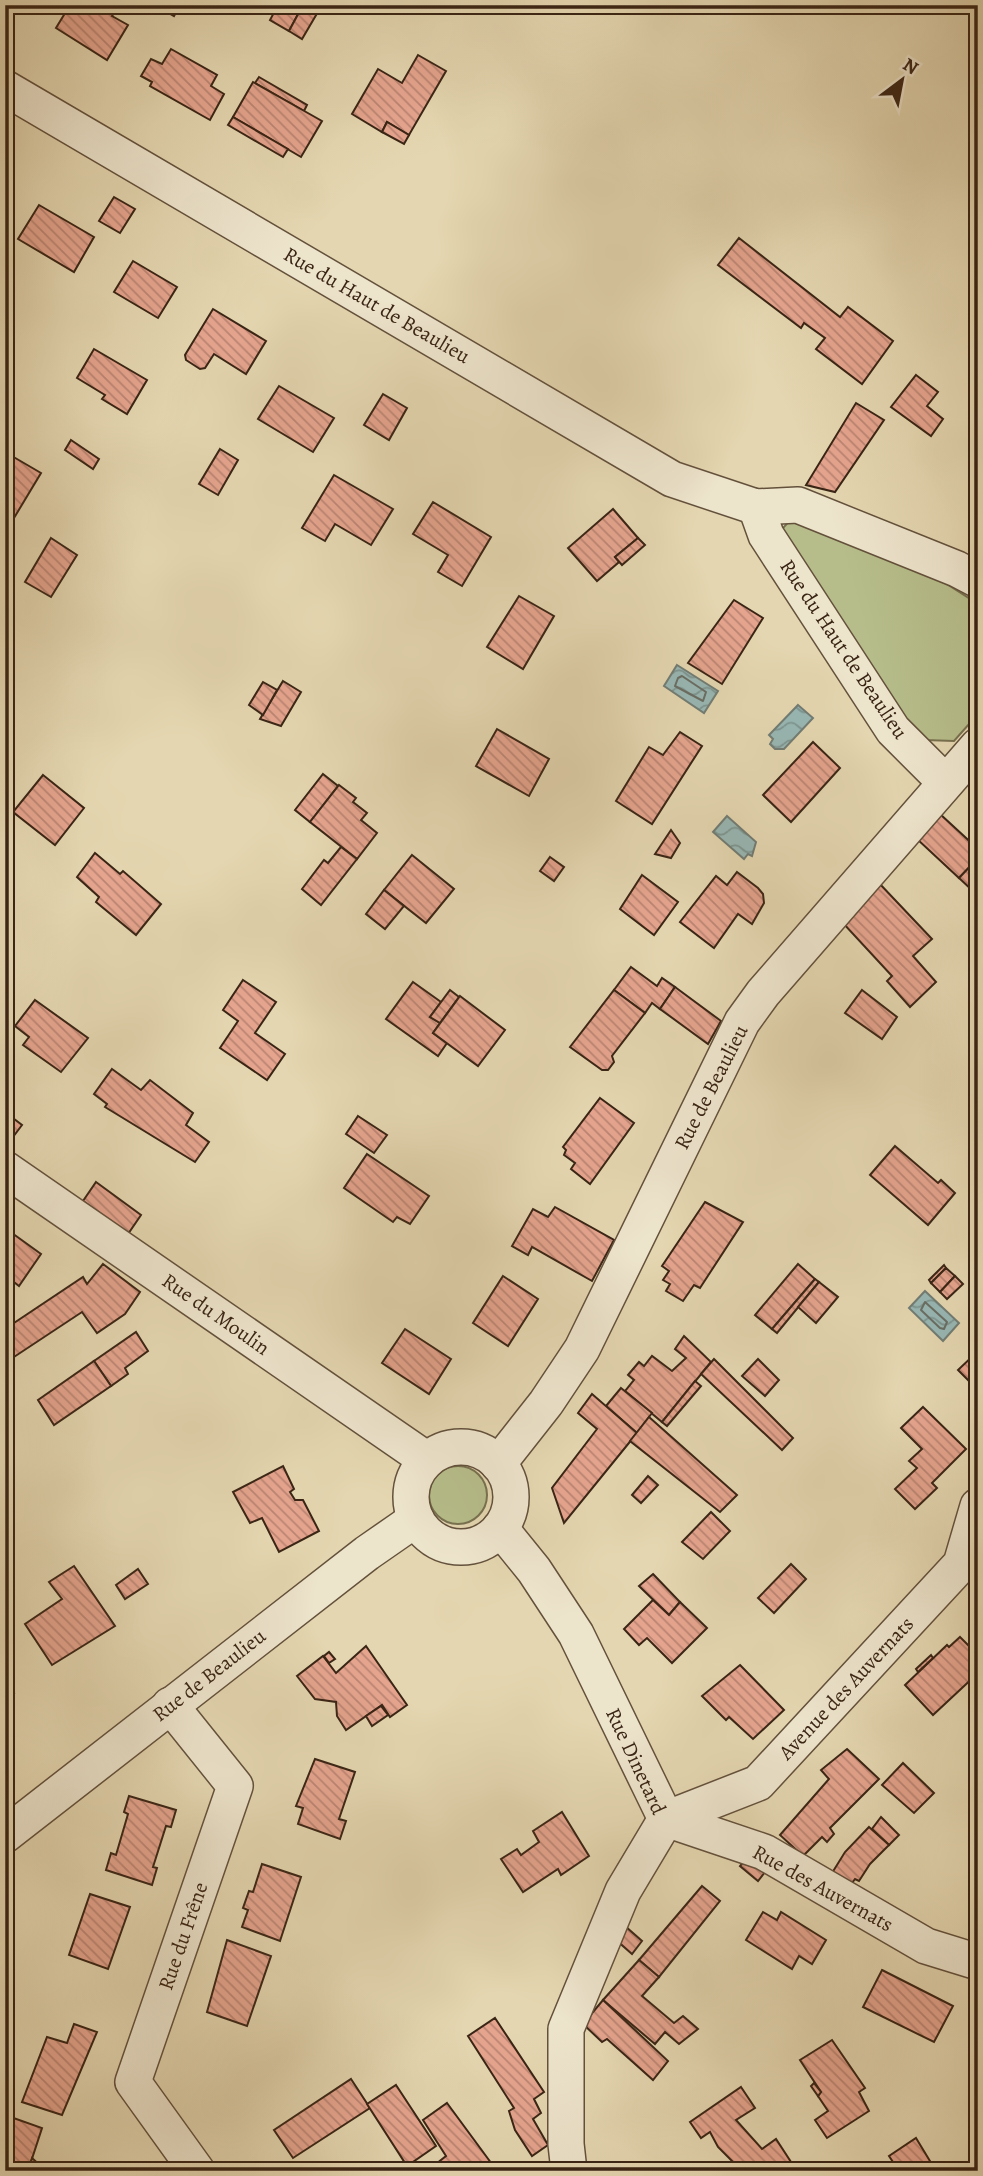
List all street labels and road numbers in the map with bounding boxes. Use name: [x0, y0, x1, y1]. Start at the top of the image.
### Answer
street label: Rue du Haut de Beaulieu: [279, 240, 476, 370]
street label: Rue du Haut de Beaulieu: [773, 554, 915, 745]
street label: Rue de Beaulieu: [668, 1019, 755, 1154]
street label: Rue du Moulin: [156, 1266, 276, 1362]
street label: Avenue des Auvernats: [772, 1610, 920, 1766]
street label: Rue de Beaulieu: [147, 1622, 272, 1728]
street label: Rue Dinetard: [599, 1703, 673, 1819]
street label: Rue des Auvernats: [748, 1838, 898, 1938]
street label: Rue du Frêne: [151, 1878, 215, 1994]

